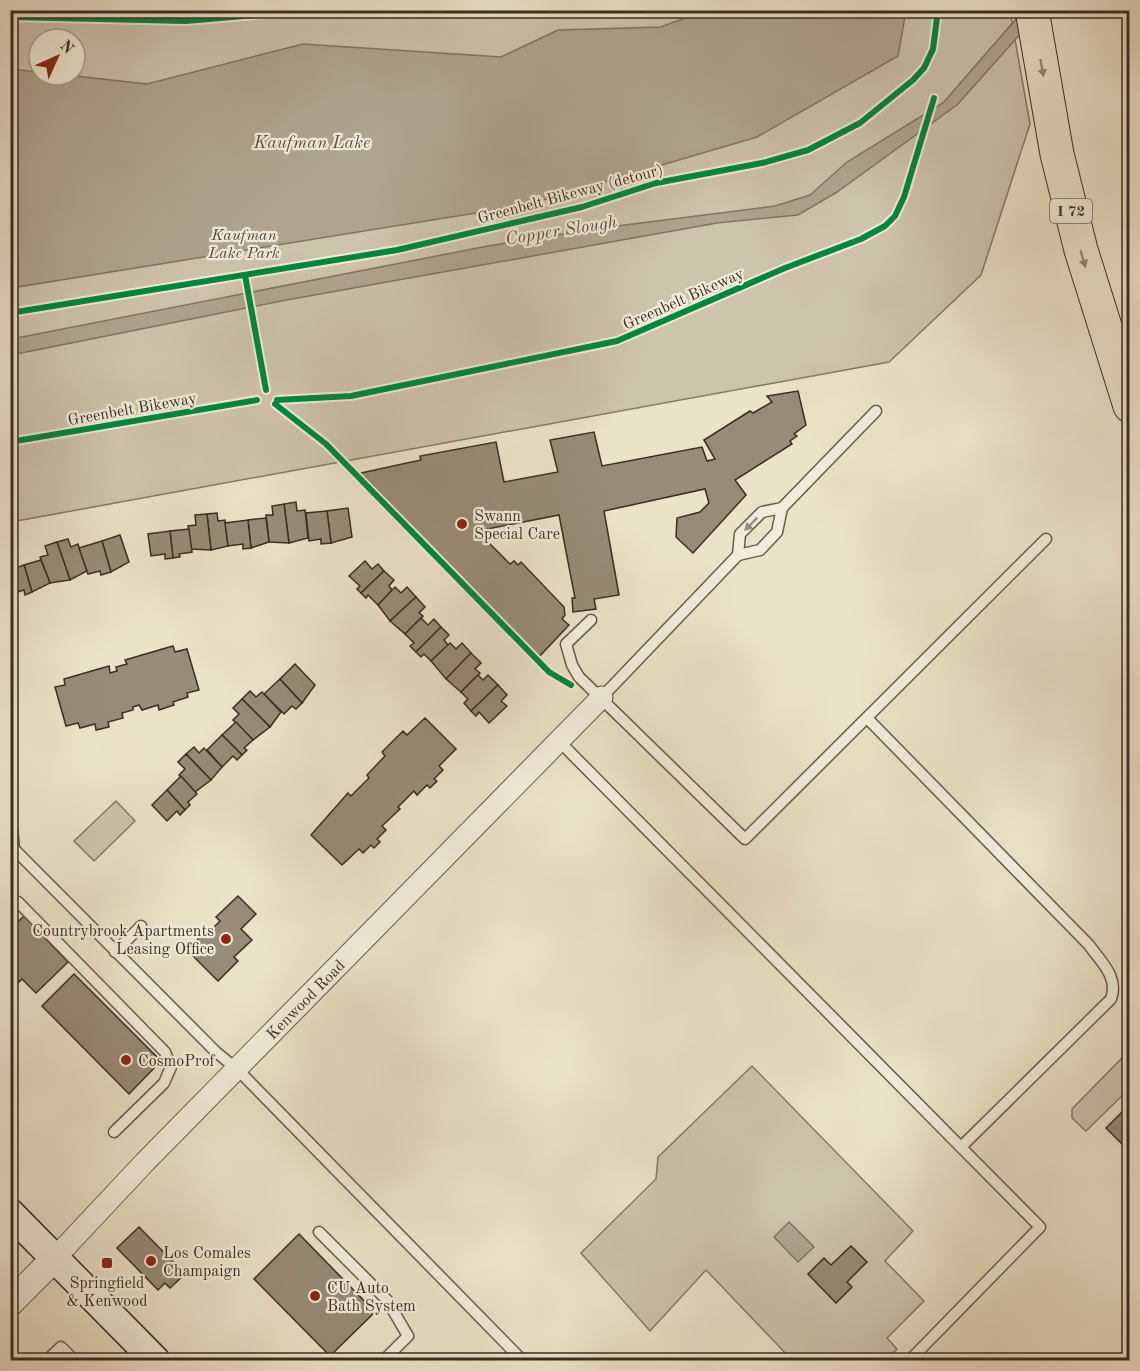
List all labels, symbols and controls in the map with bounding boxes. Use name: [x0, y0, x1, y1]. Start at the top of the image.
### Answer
north arrow: [27, 27, 87, 87]
text: N: [56, 38, 77, 58]
one-way arrow: [1038, 59, 1047, 78]
water label: Kaufman Lake: [253, 134, 370, 152]
street label: Greenbelt Bikeway (detour): [476, 162, 665, 227]
road number: I 72: [1050, 199, 1092, 223]
water label: Copper Slough: [504, 213, 618, 249]
park label: Kaufman Lake Park: [207, 228, 280, 262]
one-way arrow: [1079, 250, 1088, 268]
street label: Greenbelt Bikeway: [621, 266, 747, 334]
street label: Greenbelt Bikeway: [67, 391, 198, 429]
place label: Swann Special Care: [474, 509, 560, 543]
one-way arrow: [744, 516, 758, 530]
marker: Swann Special Care: [455, 517, 469, 531]
place label: Countrybrook Apartments Leasing Office: [32, 924, 214, 958]
marker: Countrybrook Apartments Leasing Office: [219, 932, 233, 946]
street label: Kenwood Road: [264, 958, 349, 1043]
marker: CosmoProf: [119, 1053, 133, 1067]
place label: CosmoProf: [138, 1054, 216, 1070]
place label: Los Comales Champaign: [163, 1246, 251, 1280]
marker: Los Comales Champaign: [144, 1254, 158, 1268]
marker: Springfield & Kenwood: [100, 1256, 114, 1270]
place label: Springfield & Kenwood: [66, 1276, 148, 1310]
place label: CU Auto Bath System: [327, 1281, 416, 1315]
marker: CU Auto Bath System: [308, 1289, 322, 1303]

